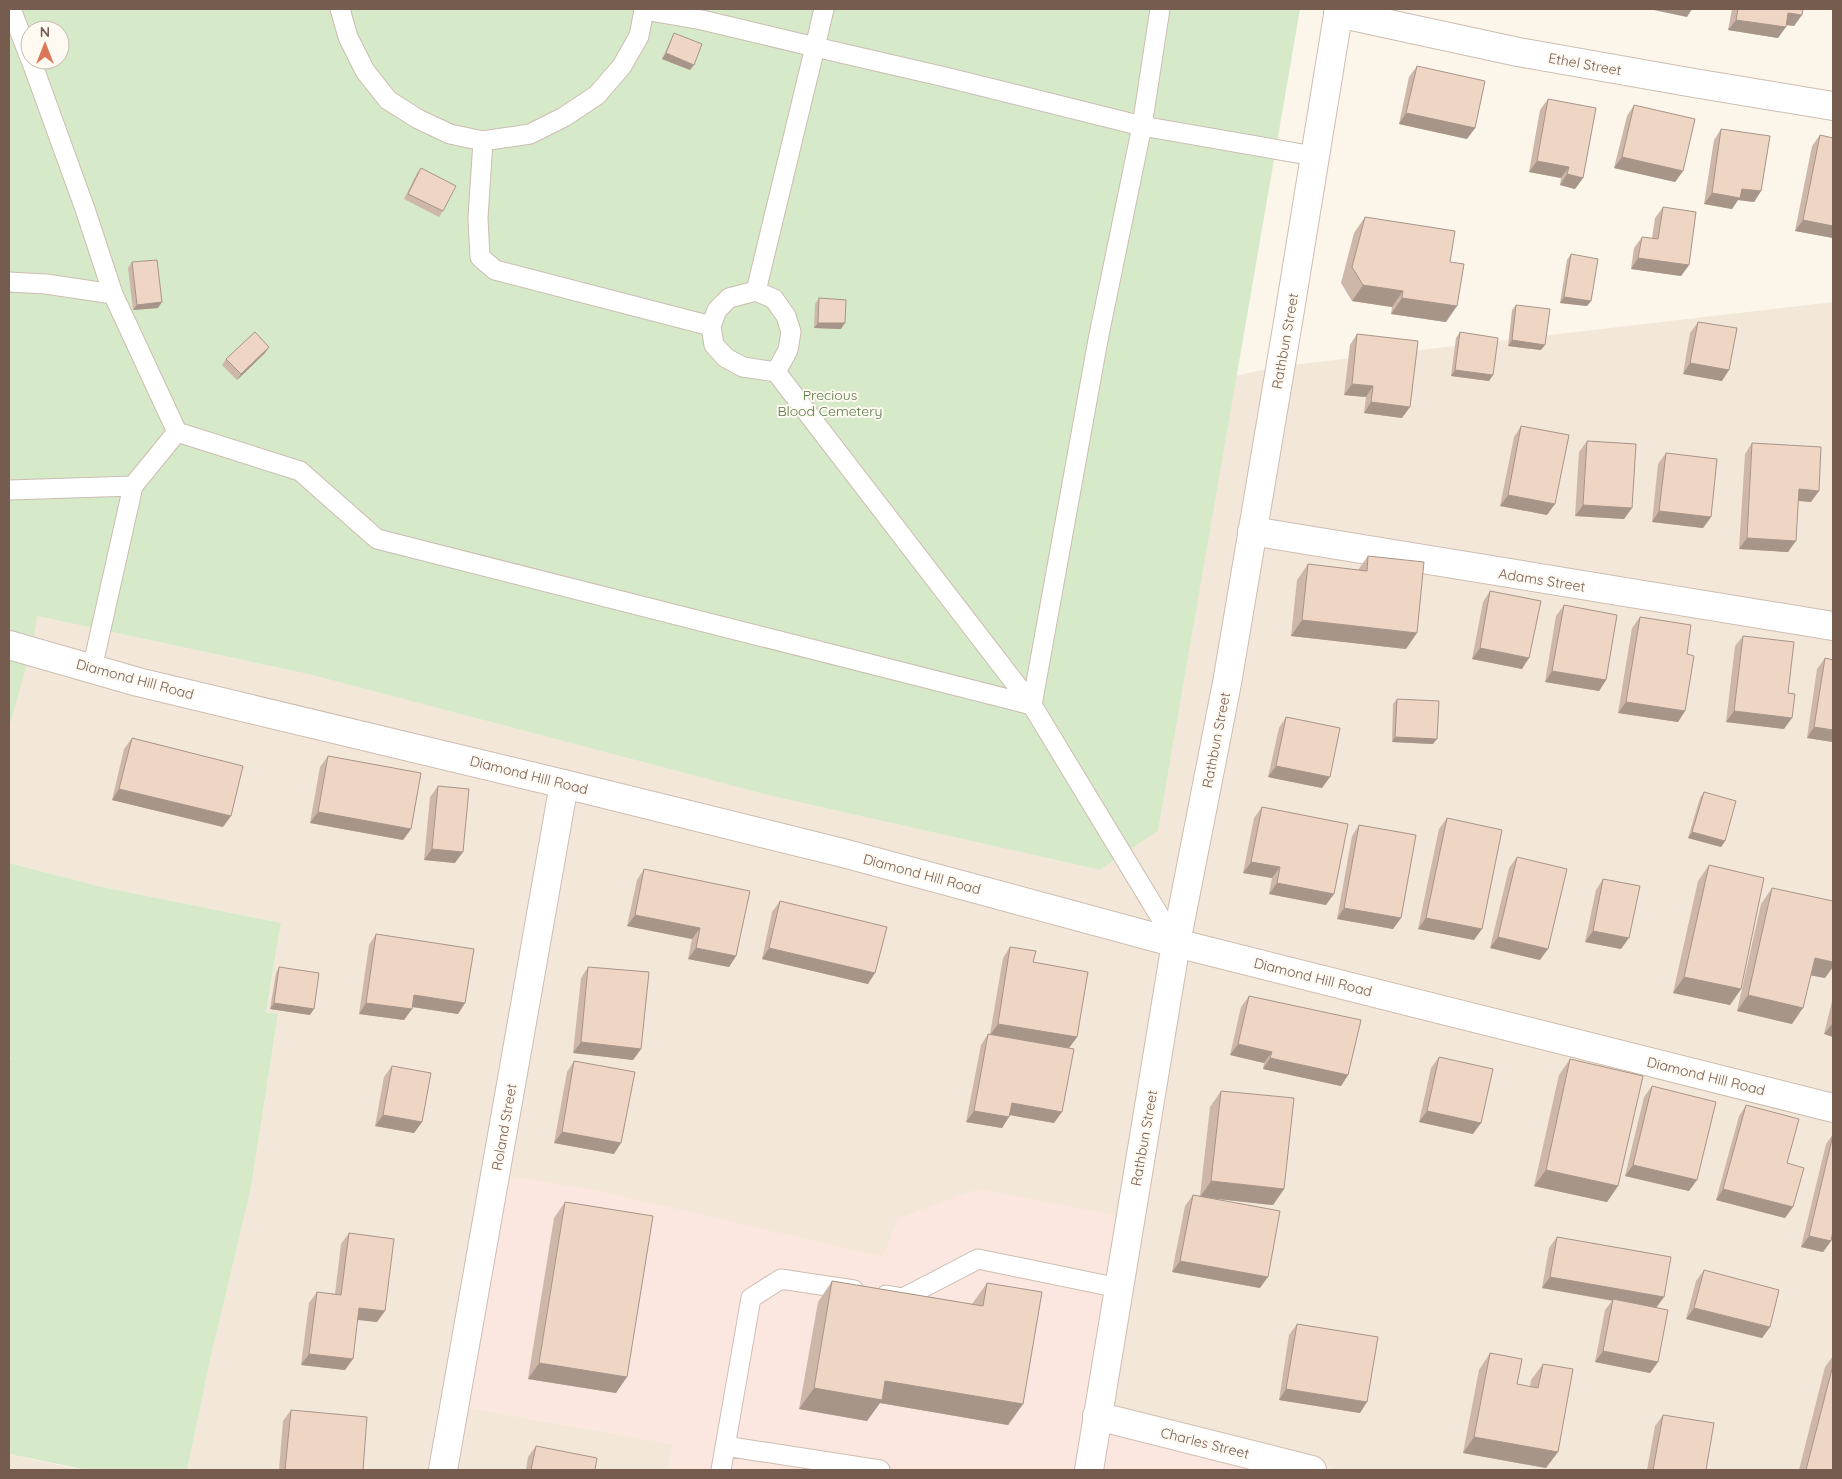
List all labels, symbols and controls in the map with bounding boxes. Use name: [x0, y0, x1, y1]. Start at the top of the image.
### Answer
north arrow: [20, 20, 70, 70]
text: N: [40, 23, 50, 41]
street label: Ethel Street: [1547, 49, 1623, 79]
street label: Rathbun Street: [1268, 291, 1302, 390]
park label: Precious Blood Cemetery: [777, 386, 883, 420]
street label: Adams Street: [1497, 564, 1587, 596]
street label: Diamond Hill Road: [74, 655, 196, 703]
street label: Rathbun Street: [1198, 690, 1234, 789]
street label: Diamond Hill Road: [468, 752, 590, 798]
street label: Diamond Hill Road: [861, 850, 983, 898]
street label: Diamond Hill Road: [1252, 954, 1374, 1000]
street label: Diamond Hill Road: [1645, 1053, 1767, 1099]
street label: Roland Street: [487, 1082, 521, 1172]
street label: Rathbun Street: [1127, 1088, 1161, 1187]
street label: Charles Street: [1159, 1423, 1251, 1463]

